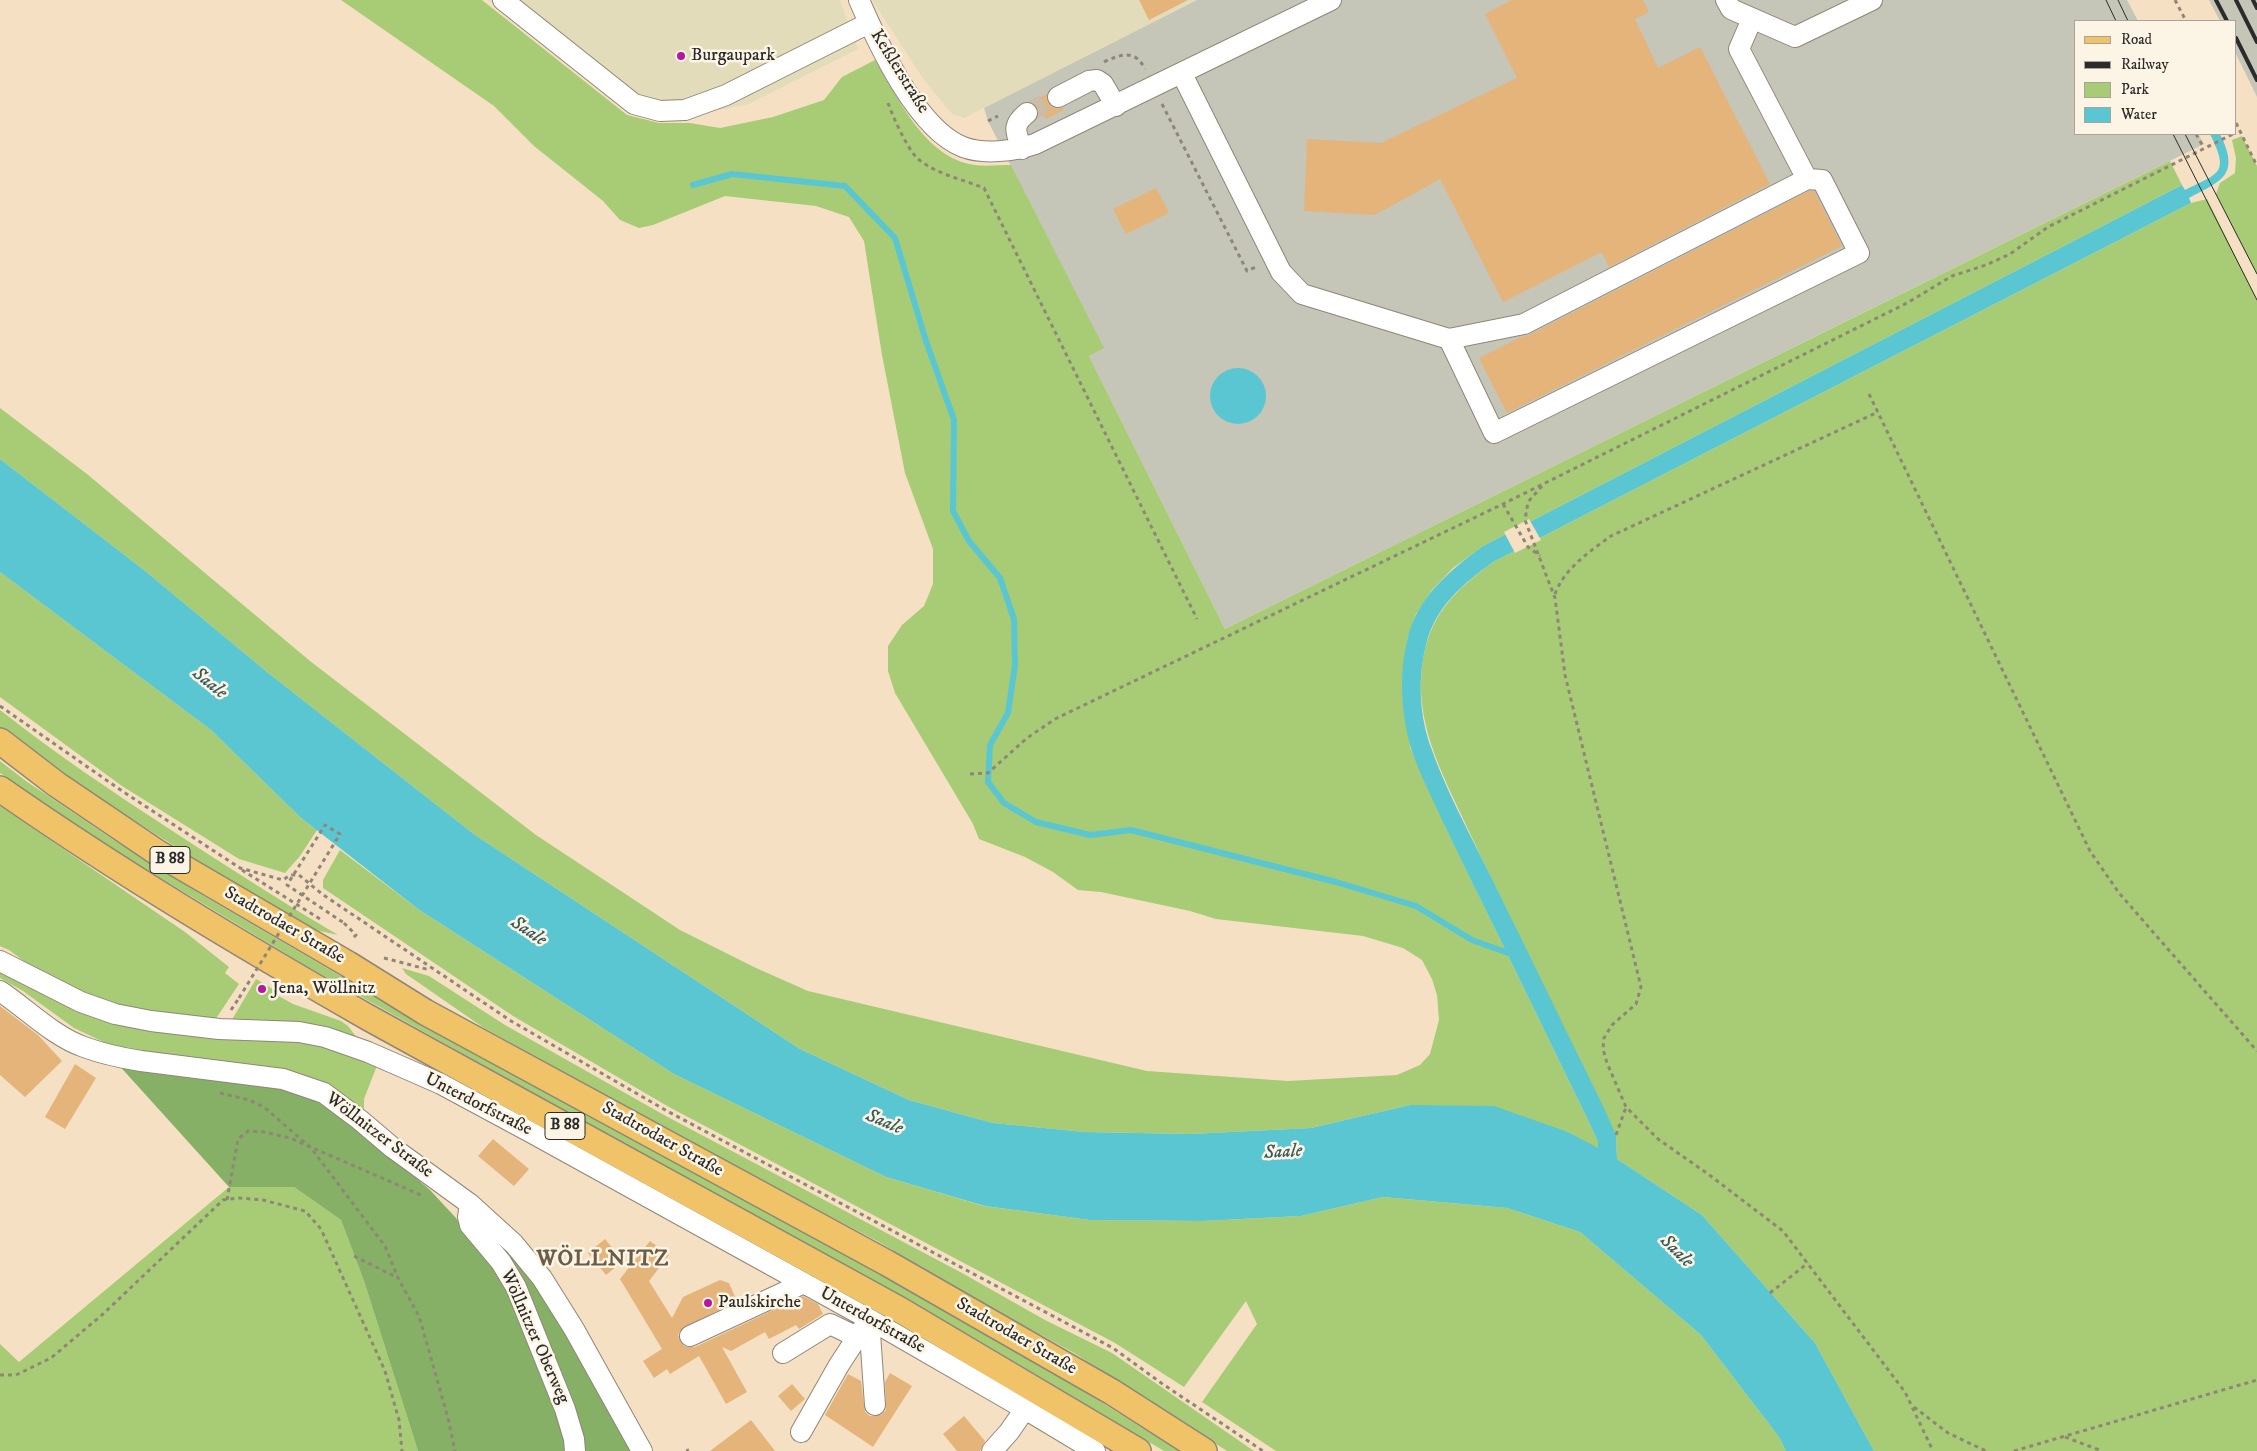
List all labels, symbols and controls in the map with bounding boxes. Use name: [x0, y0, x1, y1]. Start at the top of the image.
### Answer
legend: [2074, 20, 2237, 135]
street label: Keßlerstraße: [865, 26, 933, 118]
text: Road: [2121, 30, 2152, 49]
place label: Burgaupark: [691, 45, 775, 67]
marker: Burgaupark: [675, 50, 687, 62]
text: Railway: [2121, 55, 2169, 74]
text: Park: [2121, 80, 2149, 99]
text: Water: [2121, 105, 2157, 124]
water label: Saale: [187, 663, 231, 705]
road number: B 88: [150, 846, 190, 874]
street label: Stadtrodaer Straße: [220, 883, 348, 969]
water label: Saale: [506, 912, 550, 952]
place label: Jena, Wöllnitz: [272, 978, 375, 1000]
marker: Jena, Wöllnitz: [256, 983, 268, 995]
street label: Unterdorfstraße: [421, 1069, 535, 1141]
street label: Wöllnitzer Straße: [321, 1089, 437, 1183]
street label: Stadtrodaer Straße: [597, 1098, 727, 1182]
water label: Saale: [862, 1105, 906, 1141]
road number: B 88: [545, 1112, 585, 1140]
water label: Saale: [1263, 1140, 1303, 1166]
water label: Saale: [1654, 1231, 1698, 1273]
district label: WÖLLNITZ: [536, 1247, 670, 1273]
street label: Wöllnitzer Oberweg: [495, 1267, 573, 1407]
street label: Unterdorfstraße: [815, 1283, 929, 1359]
place label: Paulskirche: [718, 1292, 801, 1314]
street label: Stadtrodaer Straße: [952, 1294, 1080, 1380]
marker: Paulskirche: [702, 1297, 714, 1309]

